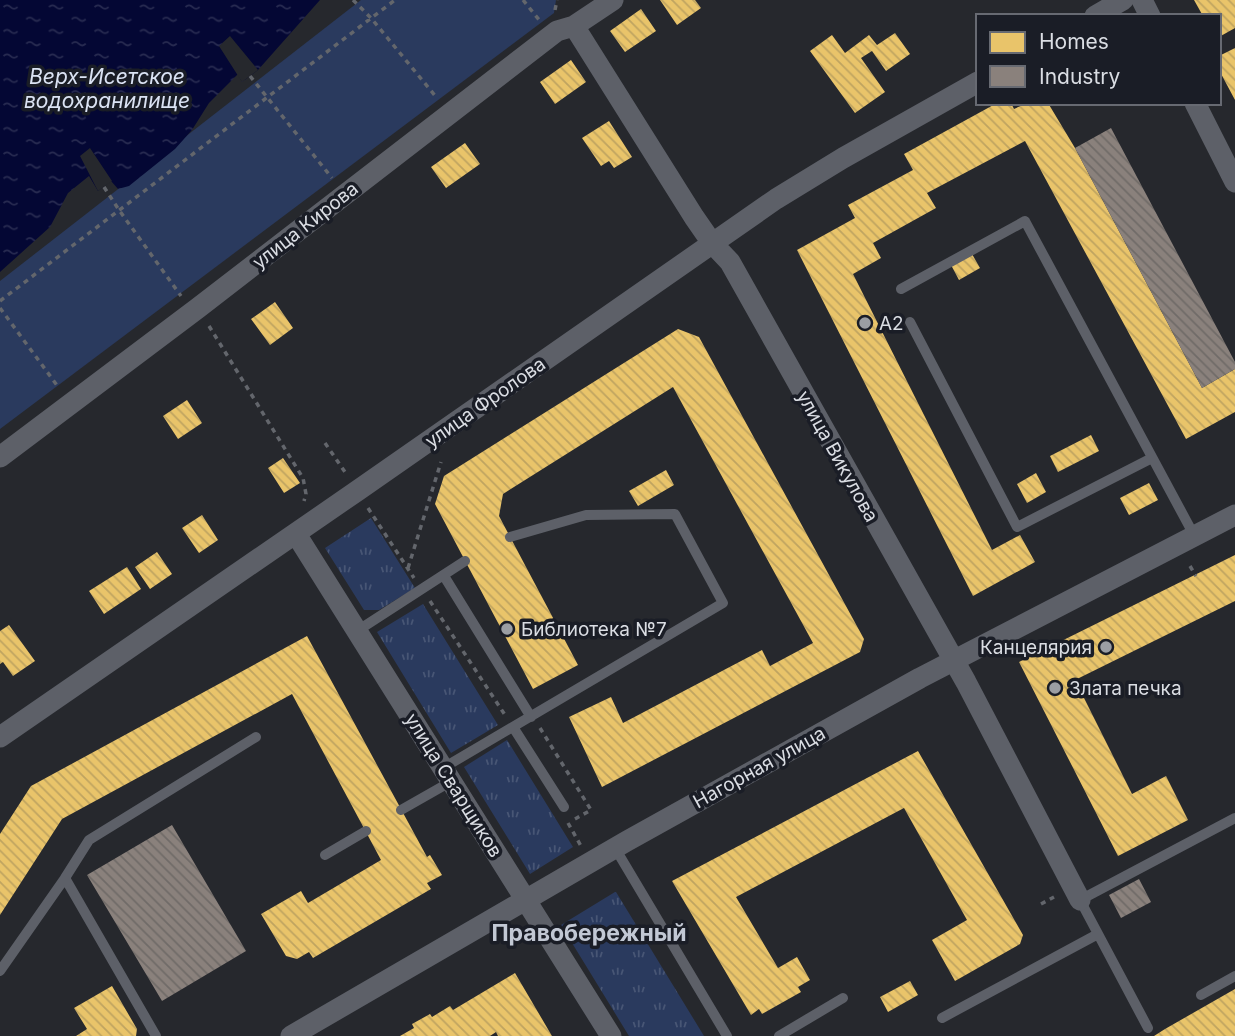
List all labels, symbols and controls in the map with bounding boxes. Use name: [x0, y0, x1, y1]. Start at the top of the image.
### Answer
legend: [976, 14, 1221, 105]
text: Homes: [1039, 29, 1109, 54]
water label: Верх-Исетское водохранилище: [24, 64, 190, 113]
text: Industry: [1039, 64, 1121, 89]
street label: улица Кирова: [248, 177, 363, 274]
place label: А2: [879, 312, 904, 335]
marker: А2: [857, 315, 873, 331]
street label: улица Фролова: [421, 352, 550, 453]
street label: улица Викулова: [792, 386, 883, 526]
place label: Библиотека №7: [521, 618, 667, 641]
marker: Библиотека №7: [499, 621, 515, 637]
place label: Канцелярия: [980, 636, 1092, 659]
marker: Канцелярия: [1098, 639, 1114, 655]
place label: Злата печка: [1069, 677, 1182, 700]
marker: Злата печка: [1047, 680, 1063, 696]
street label: улица Сварщиков: [400, 709, 507, 861]
street label: Нагорная улица: [689, 722, 829, 813]
district label: Правобережный: [491, 919, 687, 947]

